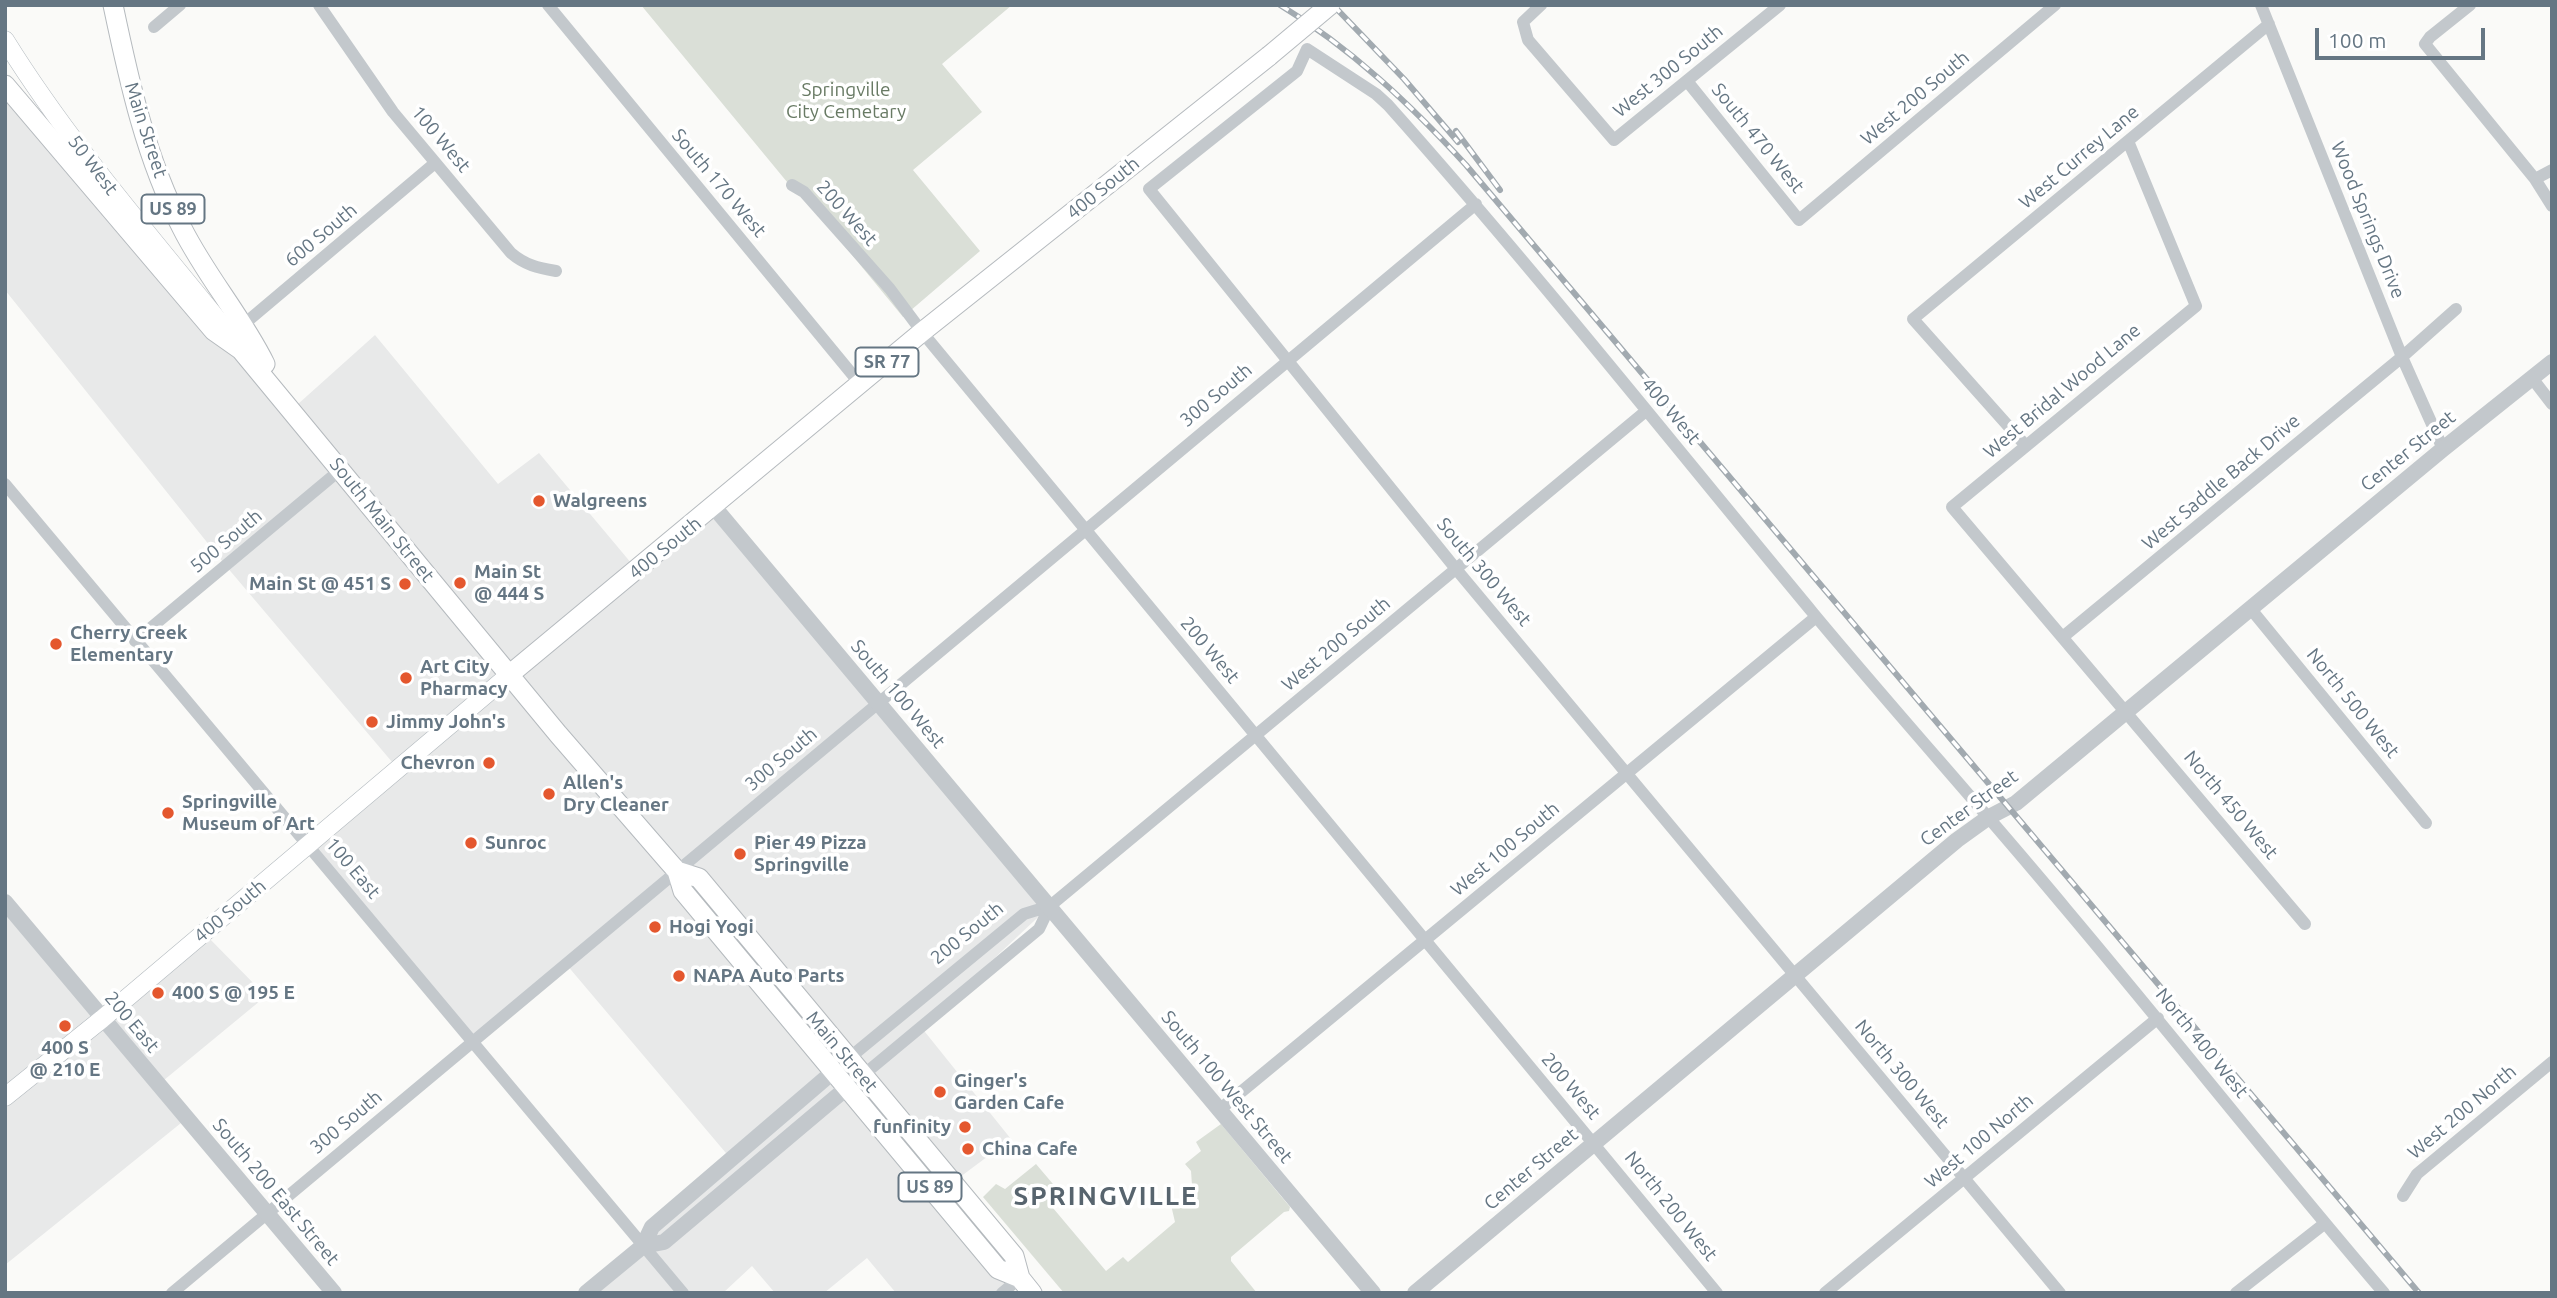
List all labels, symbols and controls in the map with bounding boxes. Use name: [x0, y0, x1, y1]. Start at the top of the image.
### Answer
scale bar: [2319, 14, 2489, 58]
street label: West 300 South: [1609, 20, 1727, 122]
text: 100 m: [2328, 28, 2386, 52]
street label: West 200 South: [1856, 46, 1974, 150]
street label: Main Street: [120, 79, 172, 181]
park label: Springville City Cemetary: [786, 79, 906, 123]
street label: South 470 West: [1707, 79, 1809, 197]
street label: West Currey Lane: [2014, 100, 2144, 214]
street label: 100 West: [407, 101, 475, 177]
street label: South 170 West: [667, 124, 771, 242]
street label: 50 West: [63, 130, 123, 200]
street label: Wood Springs Drive: [2326, 138, 2410, 302]
street label: 400 South: [1062, 152, 1144, 224]
street label: 200 West: [812, 176, 882, 250]
road number: US 89: [142, 194, 204, 224]
street label: 600 South: [280, 198, 362, 272]
street label: West Bridal Wood Lane: [1979, 319, 2145, 463]
road number: SR 77: [856, 348, 918, 376]
street label: 300 South: [1175, 358, 1257, 432]
street label: 400 West: [1637, 373, 1705, 449]
street label: Center Street: [2356, 406, 2460, 496]
street label: West Saddle Back Drive: [2137, 409, 2305, 555]
street label: South Main Street: [325, 453, 439, 587]
place label: Walgreens: [553, 490, 647, 512]
marker: Walgreens: [531, 493, 547, 509]
street label: 500 South: [185, 504, 267, 578]
street label: 400 South: [624, 512, 706, 584]
street label: South 300 West: [1432, 513, 1536, 631]
place label: Main St @ 444 S: [474, 561, 544, 605]
place label: Main St @ 451 S: [249, 573, 391, 595]
marker: Main St @ 444 S: [452, 575, 468, 591]
marker: Main St @ 451 S: [397, 576, 413, 592]
street label: West 200 South: [1277, 592, 1395, 696]
street label: 200 West: [1176, 612, 1244, 688]
place label: Cherry Creek Elementary: [70, 622, 187, 666]
street label: South 100 West: [846, 635, 950, 753]
marker: Cherry Creek Elementary: [48, 636, 64, 652]
street label: North 500 West: [2302, 644, 2404, 762]
place label: Art City Pharmacy: [420, 656, 508, 700]
marker: Art City Pharmacy: [398, 670, 414, 686]
place label: Jimmy John's: [386, 711, 505, 733]
marker: Jimmy John's: [364, 714, 380, 730]
street label: 300 South: [740, 722, 822, 796]
street label: North 450 West: [2179, 746, 2283, 864]
place label: Chevron: [400, 752, 475, 774]
marker: Chevron: [481, 755, 497, 771]
street label: Center Street: [1916, 765, 2022, 851]
place label: Allen's Dry Cleaner: [563, 772, 669, 816]
marker: Allen's Dry Cleaner: [541, 786, 557, 802]
place label: Springville Museum of Art: [182, 791, 315, 835]
street label: West 100 South: [1446, 797, 1564, 901]
marker: Springville Museum of Art: [160, 805, 176, 821]
place label: Sunroc: [485, 832, 546, 854]
place label: Pier 49 Pizza Springville: [754, 832, 867, 876]
street label: 100 East: [321, 833, 385, 903]
marker: Sunroc: [463, 835, 479, 851]
marker: Pier 49 Pizza Springville: [732, 846, 748, 862]
street label: 400 South: [189, 874, 271, 948]
street label: 200 South: [926, 897, 1008, 969]
place label: Hogi Yogi: [669, 916, 754, 938]
marker: Hogi Yogi: [647, 919, 663, 935]
place label: NAPA Auto Parts: [693, 965, 845, 987]
marker: NAPA Auto Parts: [671, 968, 687, 984]
place label: 400 S @ 195 E: [172, 982, 295, 1004]
street label: North 400 West: [2151, 984, 2253, 1102]
marker: 400 S @ 195 E: [150, 985, 166, 1001]
street label: 200 East: [100, 987, 164, 1057]
street label: South 100 West Street: [1157, 1006, 1297, 1168]
street label: Main Street: [801, 1007, 883, 1097]
street label: North 300 West: [1850, 1015, 1954, 1133]
marker: 400 S @ 210 E: [57, 1018, 73, 1034]
place label: 400 S @ 210 E: [30, 1037, 100, 1081]
street label: 200 West: [1537, 1048, 1605, 1124]
street label: West 200 North: [2403, 1060, 2521, 1164]
place label: Ginger's Garden Cafe: [954, 1070, 1064, 1114]
marker: Ginger's Garden Cafe: [932, 1084, 948, 1100]
street label: 300 South: [305, 1085, 387, 1159]
street label: West 100 North: [1920, 1089, 2038, 1193]
street label: South 200 East Street: [208, 1114, 344, 1270]
place label: funfinity: [873, 1116, 951, 1138]
marker: funfinity: [957, 1119, 973, 1135]
street label: Center Street: [1479, 1123, 1583, 1215]
place label: China Cafe: [982, 1138, 1078, 1160]
marker: China Cafe: [960, 1141, 976, 1157]
street label: North 200 West: [1620, 1147, 1722, 1265]
road number: US 89: [898, 1172, 962, 1202]
district label: SPRINGVILLE: [1015, 1180, 1197, 1212]

